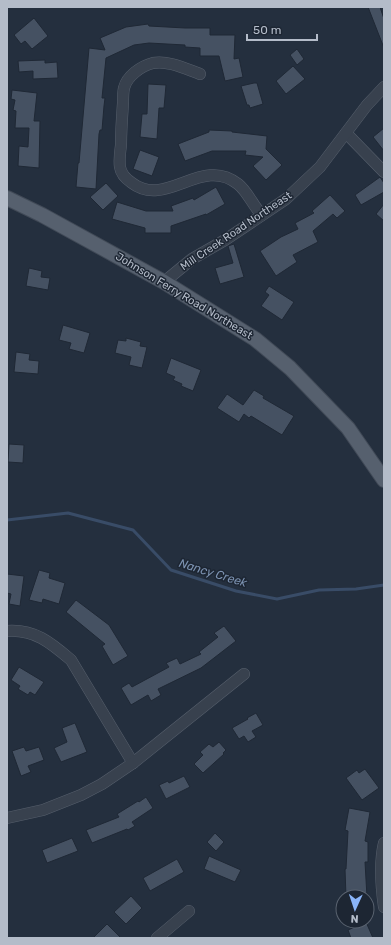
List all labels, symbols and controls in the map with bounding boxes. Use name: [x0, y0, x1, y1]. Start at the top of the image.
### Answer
scale bar: [247, 16, 317, 42]
text: 50 m: [253, 23, 281, 37]
street label: Mill Creek Road Northeast: [178, 188, 295, 273]
street label: Johnson Ferry Road Northeast: [113, 250, 255, 342]
water label: Nancy Creek: [177, 556, 250, 590]
north arrow: [335, 889, 375, 929]
text: N: [350, 912, 359, 925]

